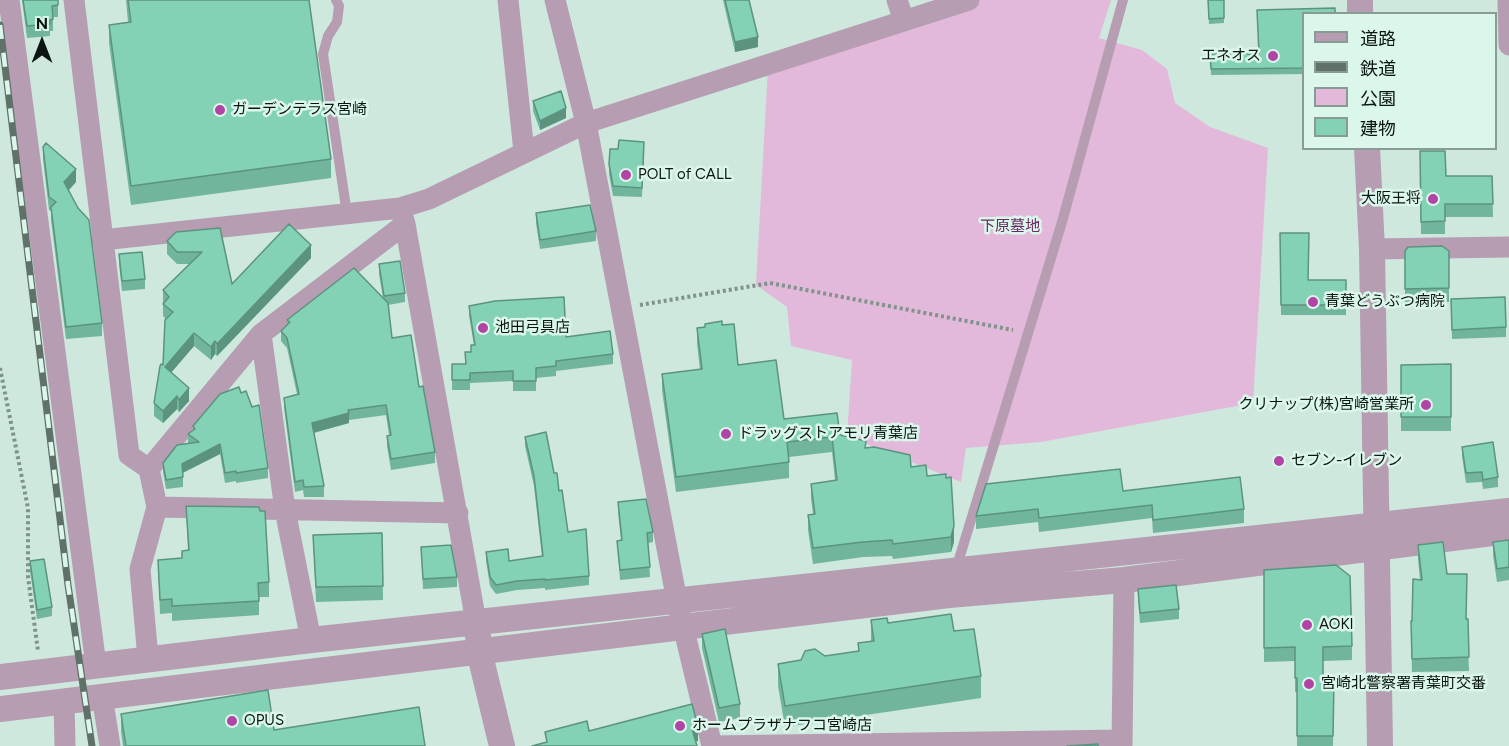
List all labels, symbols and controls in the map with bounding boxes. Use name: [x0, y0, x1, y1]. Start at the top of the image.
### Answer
north arrow: [12, 12, 72, 72]
legend: [1302, 12, 1497, 150]
text: N: [36, 14, 48, 33]
text: 道路: [1360, 28, 1396, 50]
place label: エネオス: [1201, 47, 1261, 65]
marker: エネオス: [1266, 49, 1280, 63]
text: 鉄道: [1360, 58, 1396, 80]
text: 公園: [1360, 88, 1396, 110]
place label: ガーデンテラス宮崎: [232, 101, 367, 119]
marker: ガーデンテラス宮崎: [213, 103, 227, 117]
text: 建物: [1360, 118, 1396, 140]
place label: POLT of CALL: [638, 166, 731, 184]
marker: POLT of CALL: [619, 168, 633, 182]
place label: 大阪王将: [1361, 190, 1421, 208]
marker: 大阪王将: [1426, 192, 1440, 206]
park label: 下原墓地: [980, 218, 1040, 236]
place label: 青葉どうぶつ病院: [1325, 293, 1445, 311]
marker: 青葉どうぶつ病院: [1306, 295, 1320, 309]
place label: 池田弓具店: [495, 319, 570, 337]
marker: 池田弓具店: [476, 321, 490, 335]
place label: クリナップ(株)宮崎営業所: [1238, 396, 1414, 414]
marker: クリナップ(株)宮崎営業所: [1419, 398, 1433, 412]
place label: ドラッグストアモリ青葉店: [738, 425, 918, 443]
marker: ドラッグストアモリ青葉店: [719, 427, 733, 441]
place label: セブン-イレブン: [1291, 452, 1402, 470]
marker: セブン-イレブン: [1272, 454, 1286, 468]
place label: AOKI: [1319, 616, 1354, 634]
marker: AOKI: [1300, 618, 1314, 632]
place label: 宮崎北警察署青葉町交番: [1321, 675, 1486, 693]
marker: 宮崎北警察署青葉町交番: [1302, 677, 1316, 691]
place label: OPUS: [244, 712, 284, 730]
marker: OPUS: [225, 714, 239, 728]
place label: ホームプラザナフコ宮崎店: [692, 717, 872, 735]
marker: ホームプラザナフコ宮崎店: [673, 719, 687, 733]

